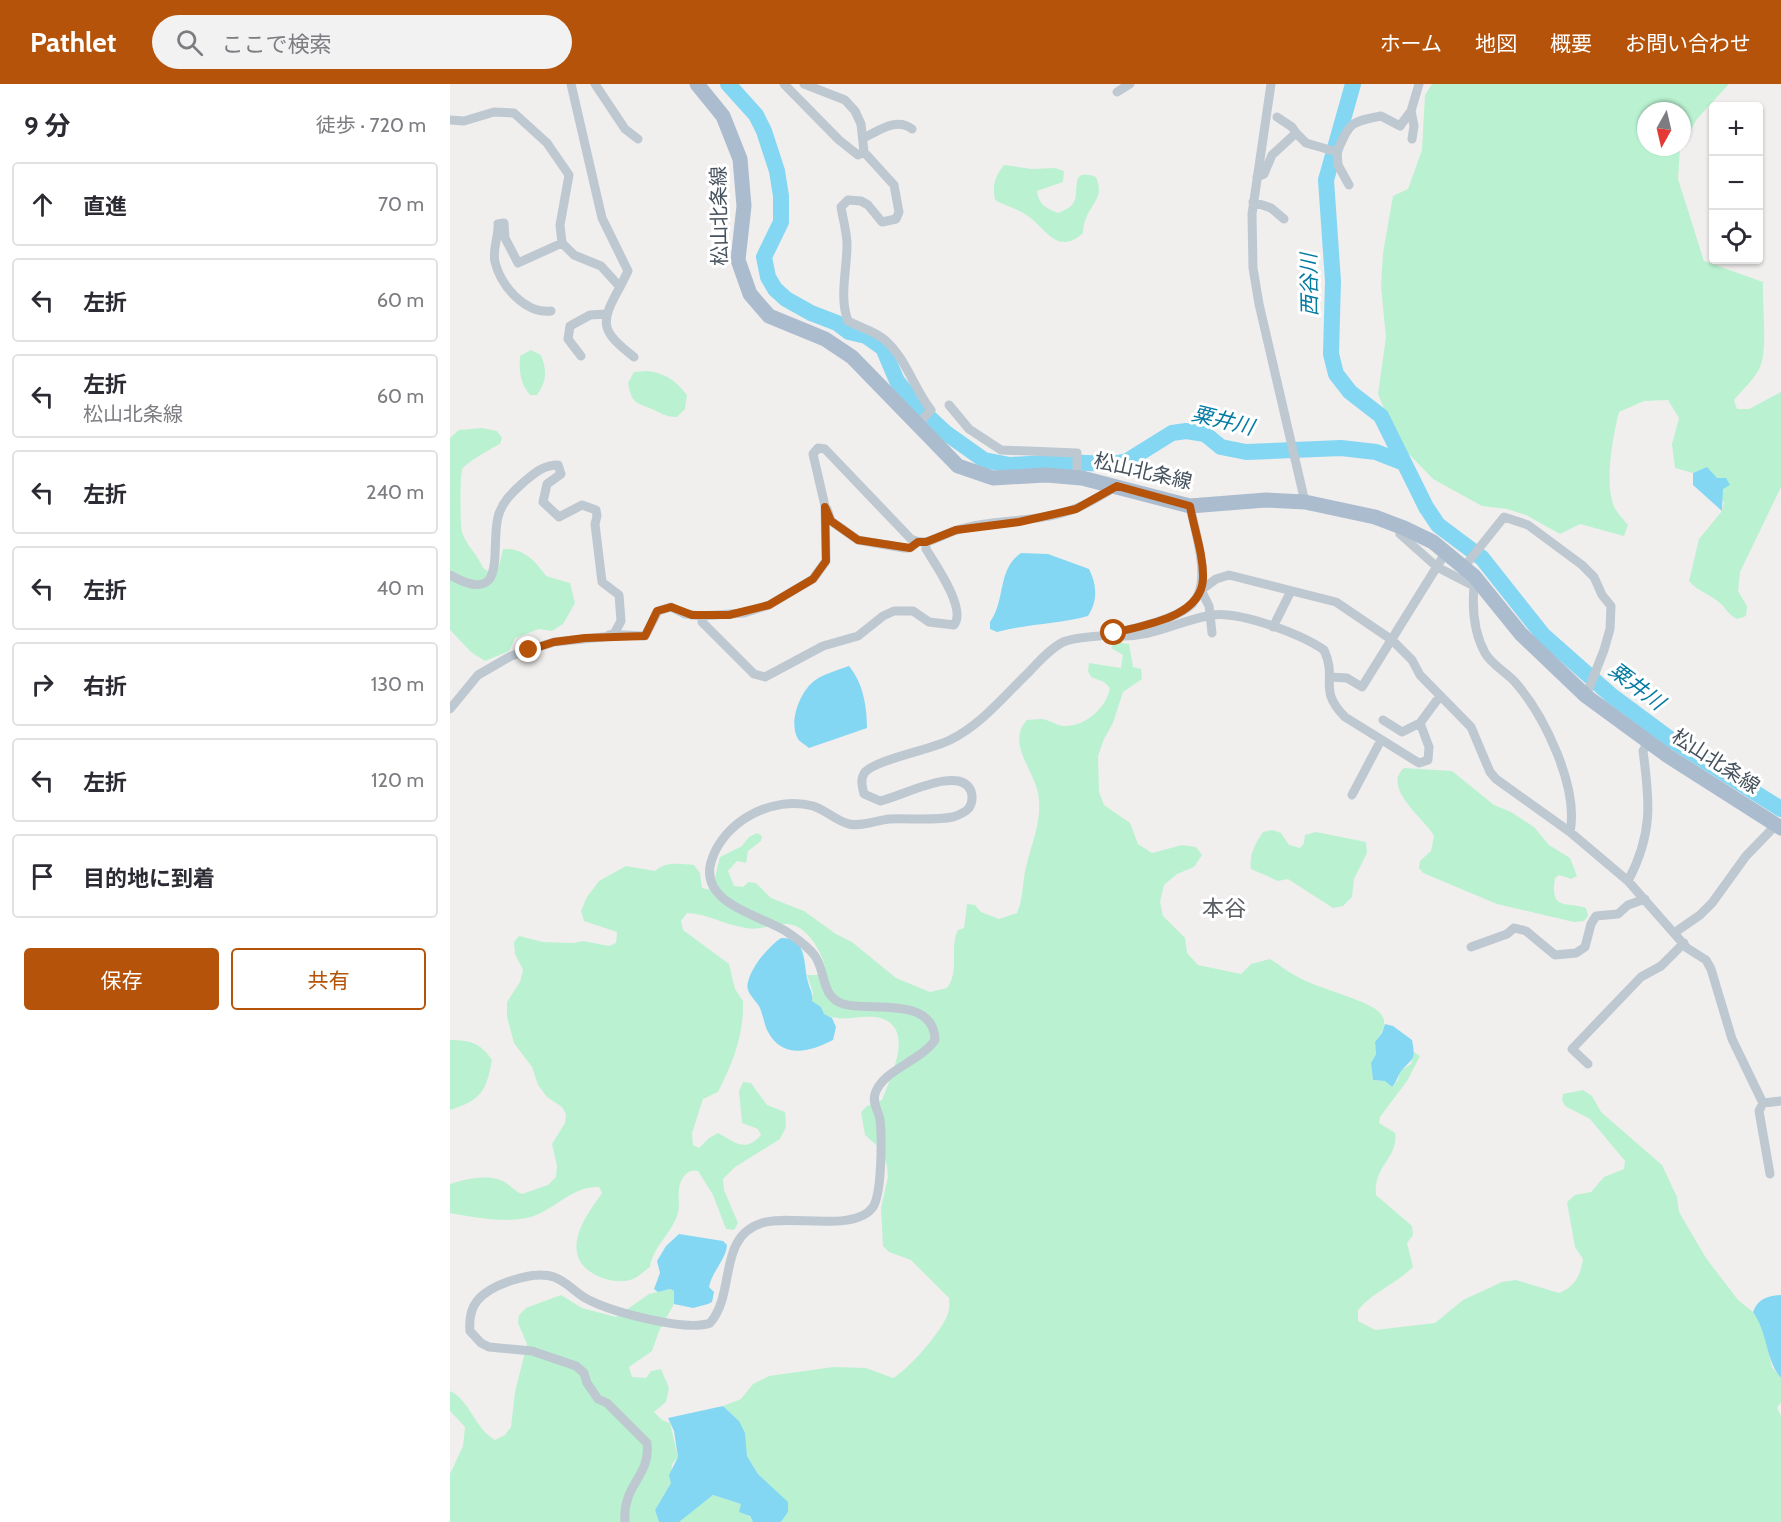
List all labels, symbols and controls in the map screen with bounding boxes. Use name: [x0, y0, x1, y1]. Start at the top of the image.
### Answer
search box: [152, 15, 572, 69]
text: Pathlet: [30, 25, 116, 59]
icon: search: [173, 26, 206, 59]
text: ここで検索: [221, 31, 331, 58]
text: ホーム: [1380, 31, 1442, 56]
text: 地図: [1475, 31, 1517, 56]
text: 概要: [1550, 31, 1592, 56]
text: お問い合わせ: [1625, 31, 1751, 56]
north arrow: [1637, 102, 1691, 156]
map controls: [1709, 102, 1763, 264]
button: +: [1709, 102, 1763, 156]
text: 9 分: [24, 110, 70, 142]
text: 徒歩 · 720 m: [316, 113, 426, 137]
button: −: [1709, 156, 1763, 210]
street label: 松山北条線: [706, 166, 732, 266]
icon: ahead: [26, 188, 59, 221]
text: 70 m: [378, 192, 424, 216]
text: 直進: [83, 193, 127, 220]
button: locate: [1709, 210, 1763, 264]
water label: 西谷川: [1296, 251, 1322, 317]
icon: left: [26, 284, 59, 317]
text: 60 m: [377, 288, 424, 312]
text: 左折: [83, 289, 127, 316]
text: 左折: [83, 371, 127, 398]
icon: left: [26, 380, 59, 413]
text: 60 m: [377, 384, 424, 408]
water label: 粟井川: [1189, 400, 1259, 440]
text: 松山北条線: [83, 402, 183, 426]
street label: 松山北条線: [1092, 448, 1194, 494]
icon: left: [26, 476, 59, 509]
text: 240 m: [366, 480, 424, 504]
text: 左折: [83, 481, 127, 508]
icon: left: [26, 572, 59, 605]
text: 40 m: [376, 576, 424, 600]
text: 左折: [83, 577, 127, 604]
route start: [1100, 619, 1126, 645]
route end: [515, 636, 541, 662]
water label: 粟井川: [1604, 657, 1671, 716]
icon: right: [26, 668, 59, 701]
text: 130 m: [371, 672, 424, 696]
text: 右折: [83, 673, 127, 700]
street label: 松山北条線: [1668, 724, 1764, 798]
icon: left: [26, 764, 59, 797]
text: 120 m: [371, 768, 424, 792]
text: 左折: [83, 769, 127, 796]
icon: arrive: [26, 860, 59, 893]
text: 目的地に到着: [83, 865, 215, 892]
district label: 本谷: [1202, 895, 1246, 922]
button: 保存: [24, 948, 219, 1010]
button: 共有: [231, 948, 426, 1010]

